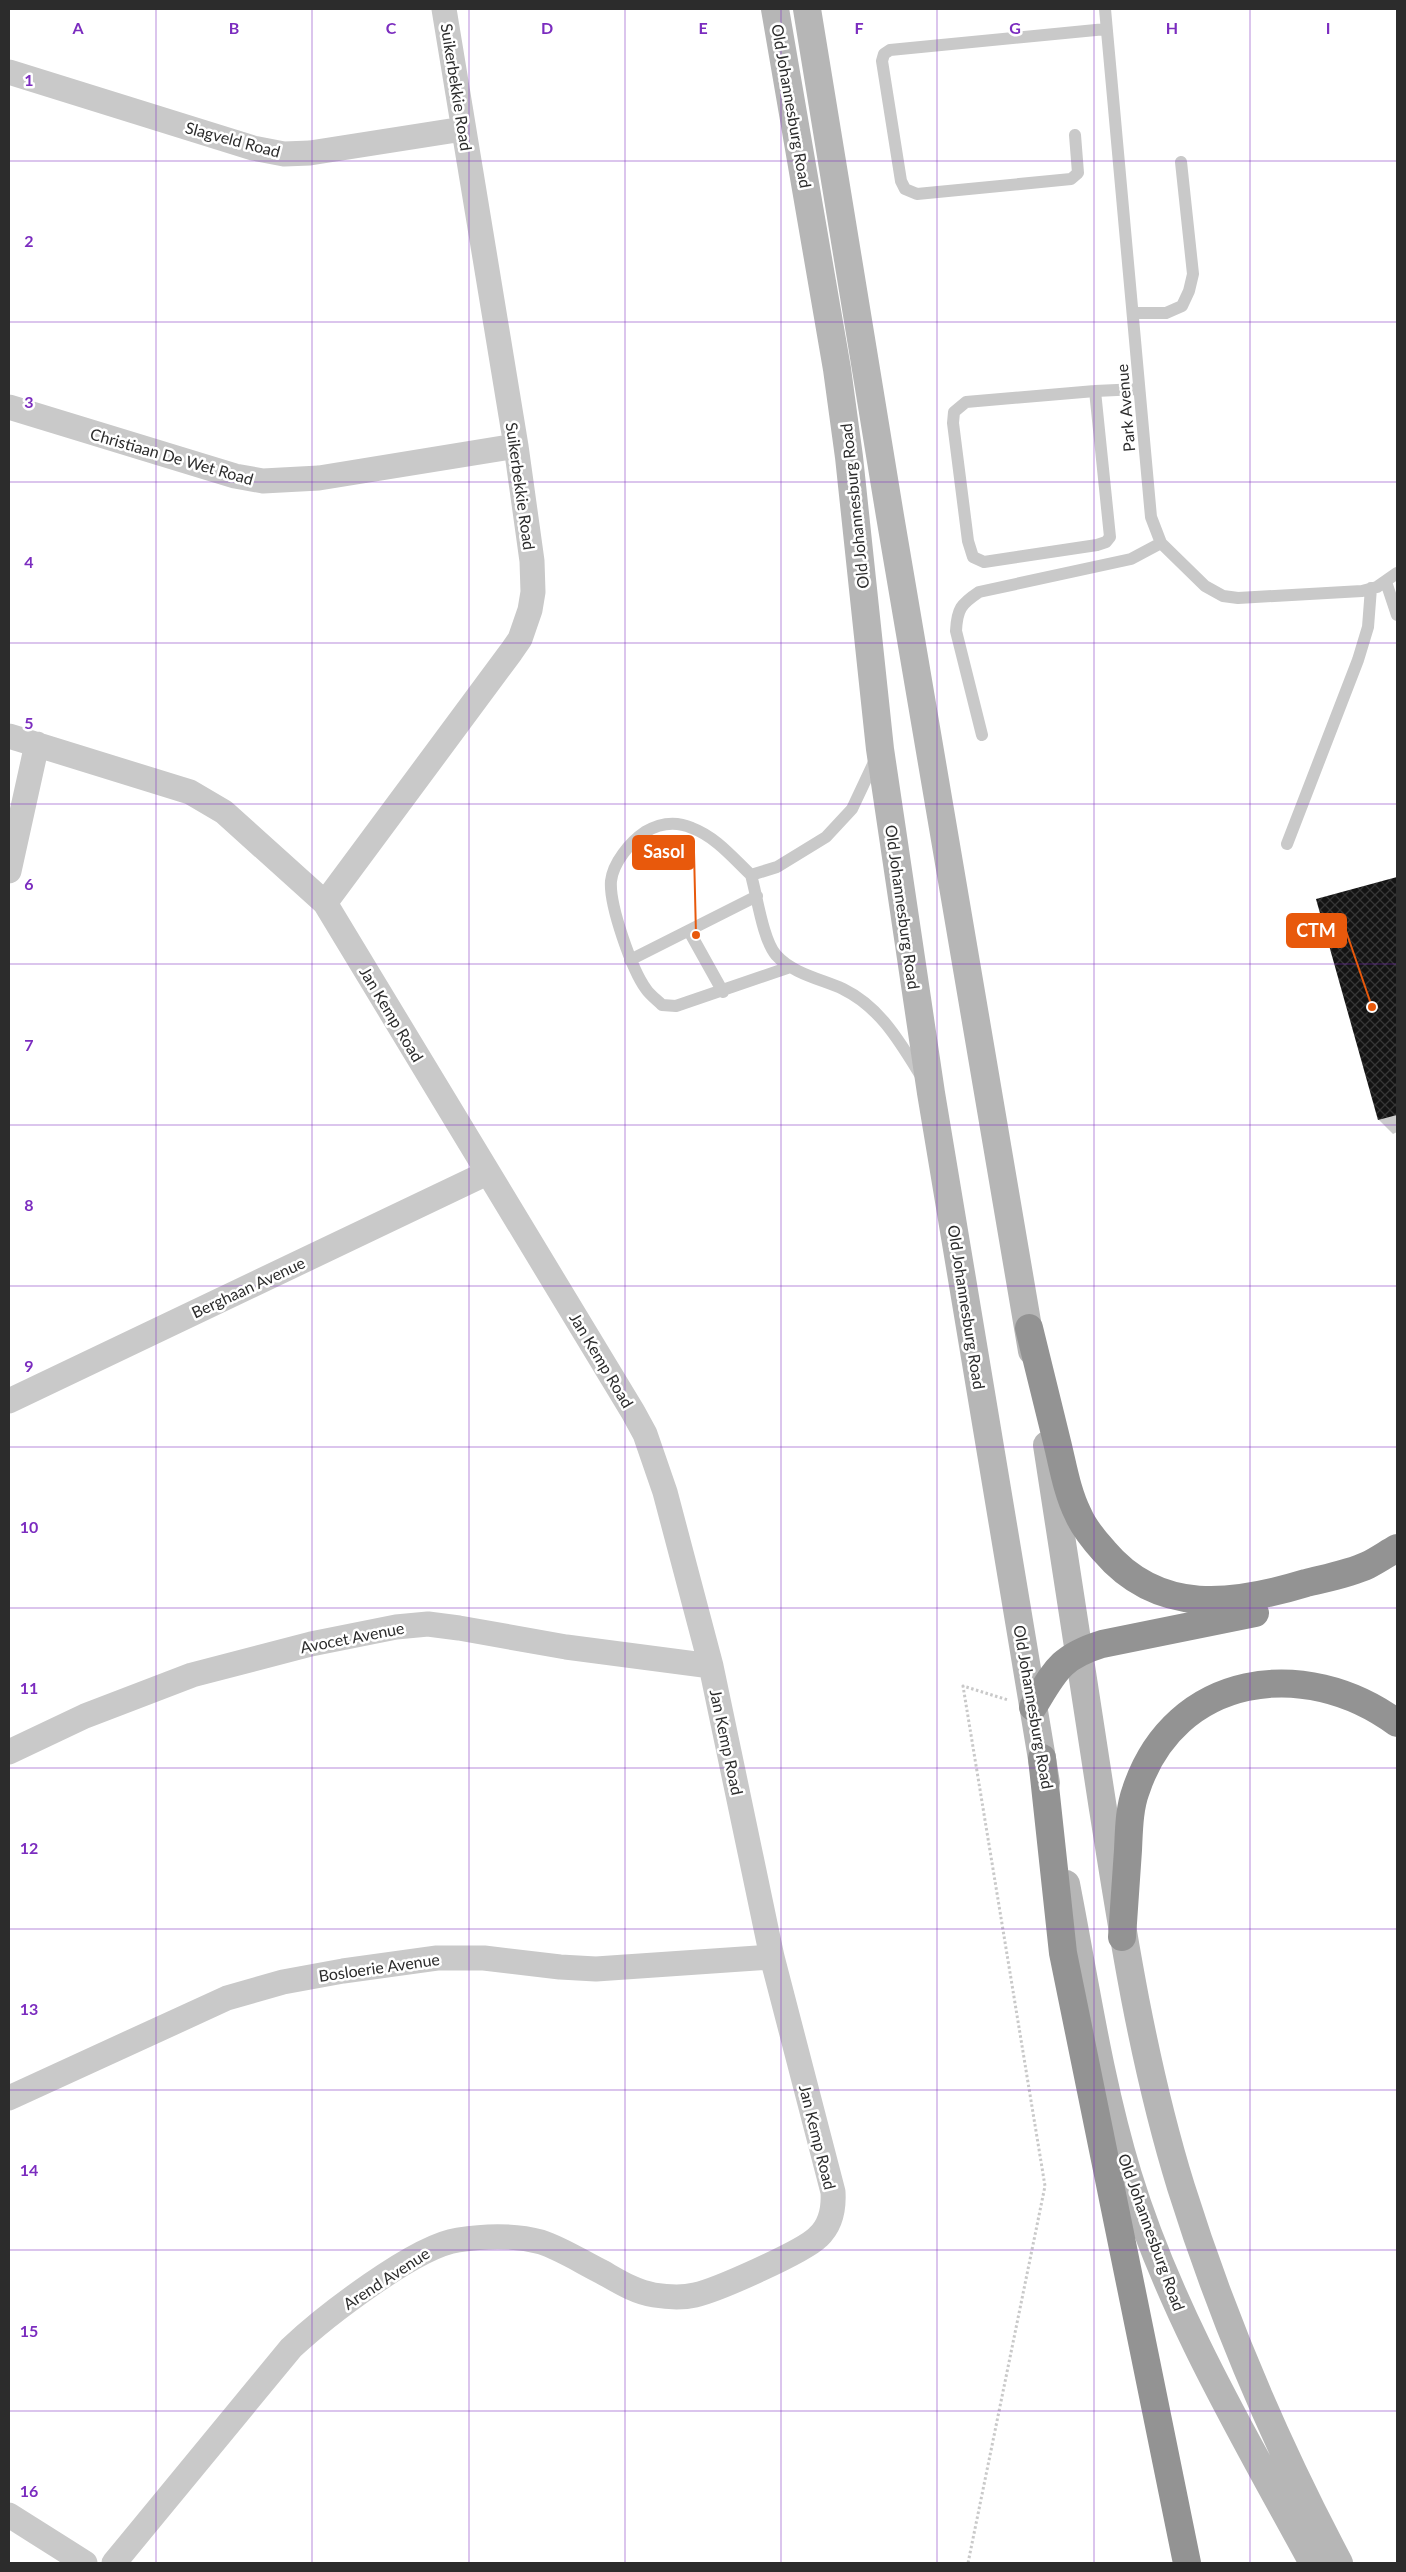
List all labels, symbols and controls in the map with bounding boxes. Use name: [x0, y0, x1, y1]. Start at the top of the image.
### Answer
text: A: [71, 18, 84, 37]
text: B: [229, 18, 239, 37]
text: C: [386, 18, 397, 37]
text: D: [541, 18, 553, 37]
text: E: [698, 18, 708, 37]
text: F: [854, 18, 864, 37]
text: G: [1009, 18, 1021, 37]
text: H: [1166, 18, 1178, 37]
text: I: [1326, 18, 1330, 37]
street label: Suikerbekkie Road: [438, 22, 476, 152]
street label: Old Johannesburg Road: [768, 23, 816, 189]
text: 1: [24, 70, 34, 89]
street label: Slagveld Road: [183, 117, 283, 161]
text: 2: [24, 231, 34, 250]
street label: Park Avenue: [1112, 363, 1138, 453]
text: 3: [24, 392, 34, 411]
street label: Suikerbekkie Road: [503, 421, 539, 551]
street label: Old Johannesburg Road: [836, 422, 872, 590]
street label: Christiaan De Wet Road: [88, 424, 256, 488]
text: 4: [24, 552, 34, 571]
text: 5: [24, 713, 34, 732]
street label: Old Johannesburg Road: [882, 823, 924, 991]
callout: Sasol: [633, 836, 694, 869]
text: Sasol: [643, 840, 685, 862]
text: 6: [24, 874, 34, 893]
callout: CTM: [1287, 914, 1346, 947]
text: CTM: [1296, 919, 1336, 941]
street label: Jan Kemp Road: [356, 963, 428, 1065]
text: 7: [24, 1035, 34, 1054]
text: 8: [24, 1195, 34, 1214]
street label: Old Johannesburg Road: [945, 1223, 989, 1391]
street label: Berghaan Avenue: [188, 1252, 308, 1322]
street label: Jan Kemp Road: [566, 1309, 638, 1411]
text: 9: [24, 1356, 34, 1375]
text: 10: [20, 1517, 38, 1536]
street label: Avocet Avenue: [298, 1618, 406, 1656]
street label: Old Johannesburg Road: [1010, 1624, 1058, 1790]
text: 11: [20, 1678, 38, 1697]
street label: Jan Kemp Road: [707, 1687, 747, 1797]
text: 12: [20, 1838, 38, 1857]
street label: Bosloerie Avenue: [317, 1949, 441, 1985]
text: 13: [20, 1999, 38, 2018]
street label: Jan Kemp Road: [796, 2083, 840, 2191]
street label: Old Johannesburg Road: [1115, 2151, 1189, 2313]
text: 14: [20, 2160, 38, 2179]
street label: Arend Avenue: [339, 2243, 433, 2313]
text: 15: [20, 2321, 38, 2340]
text: 16: [20, 2481, 38, 2500]

